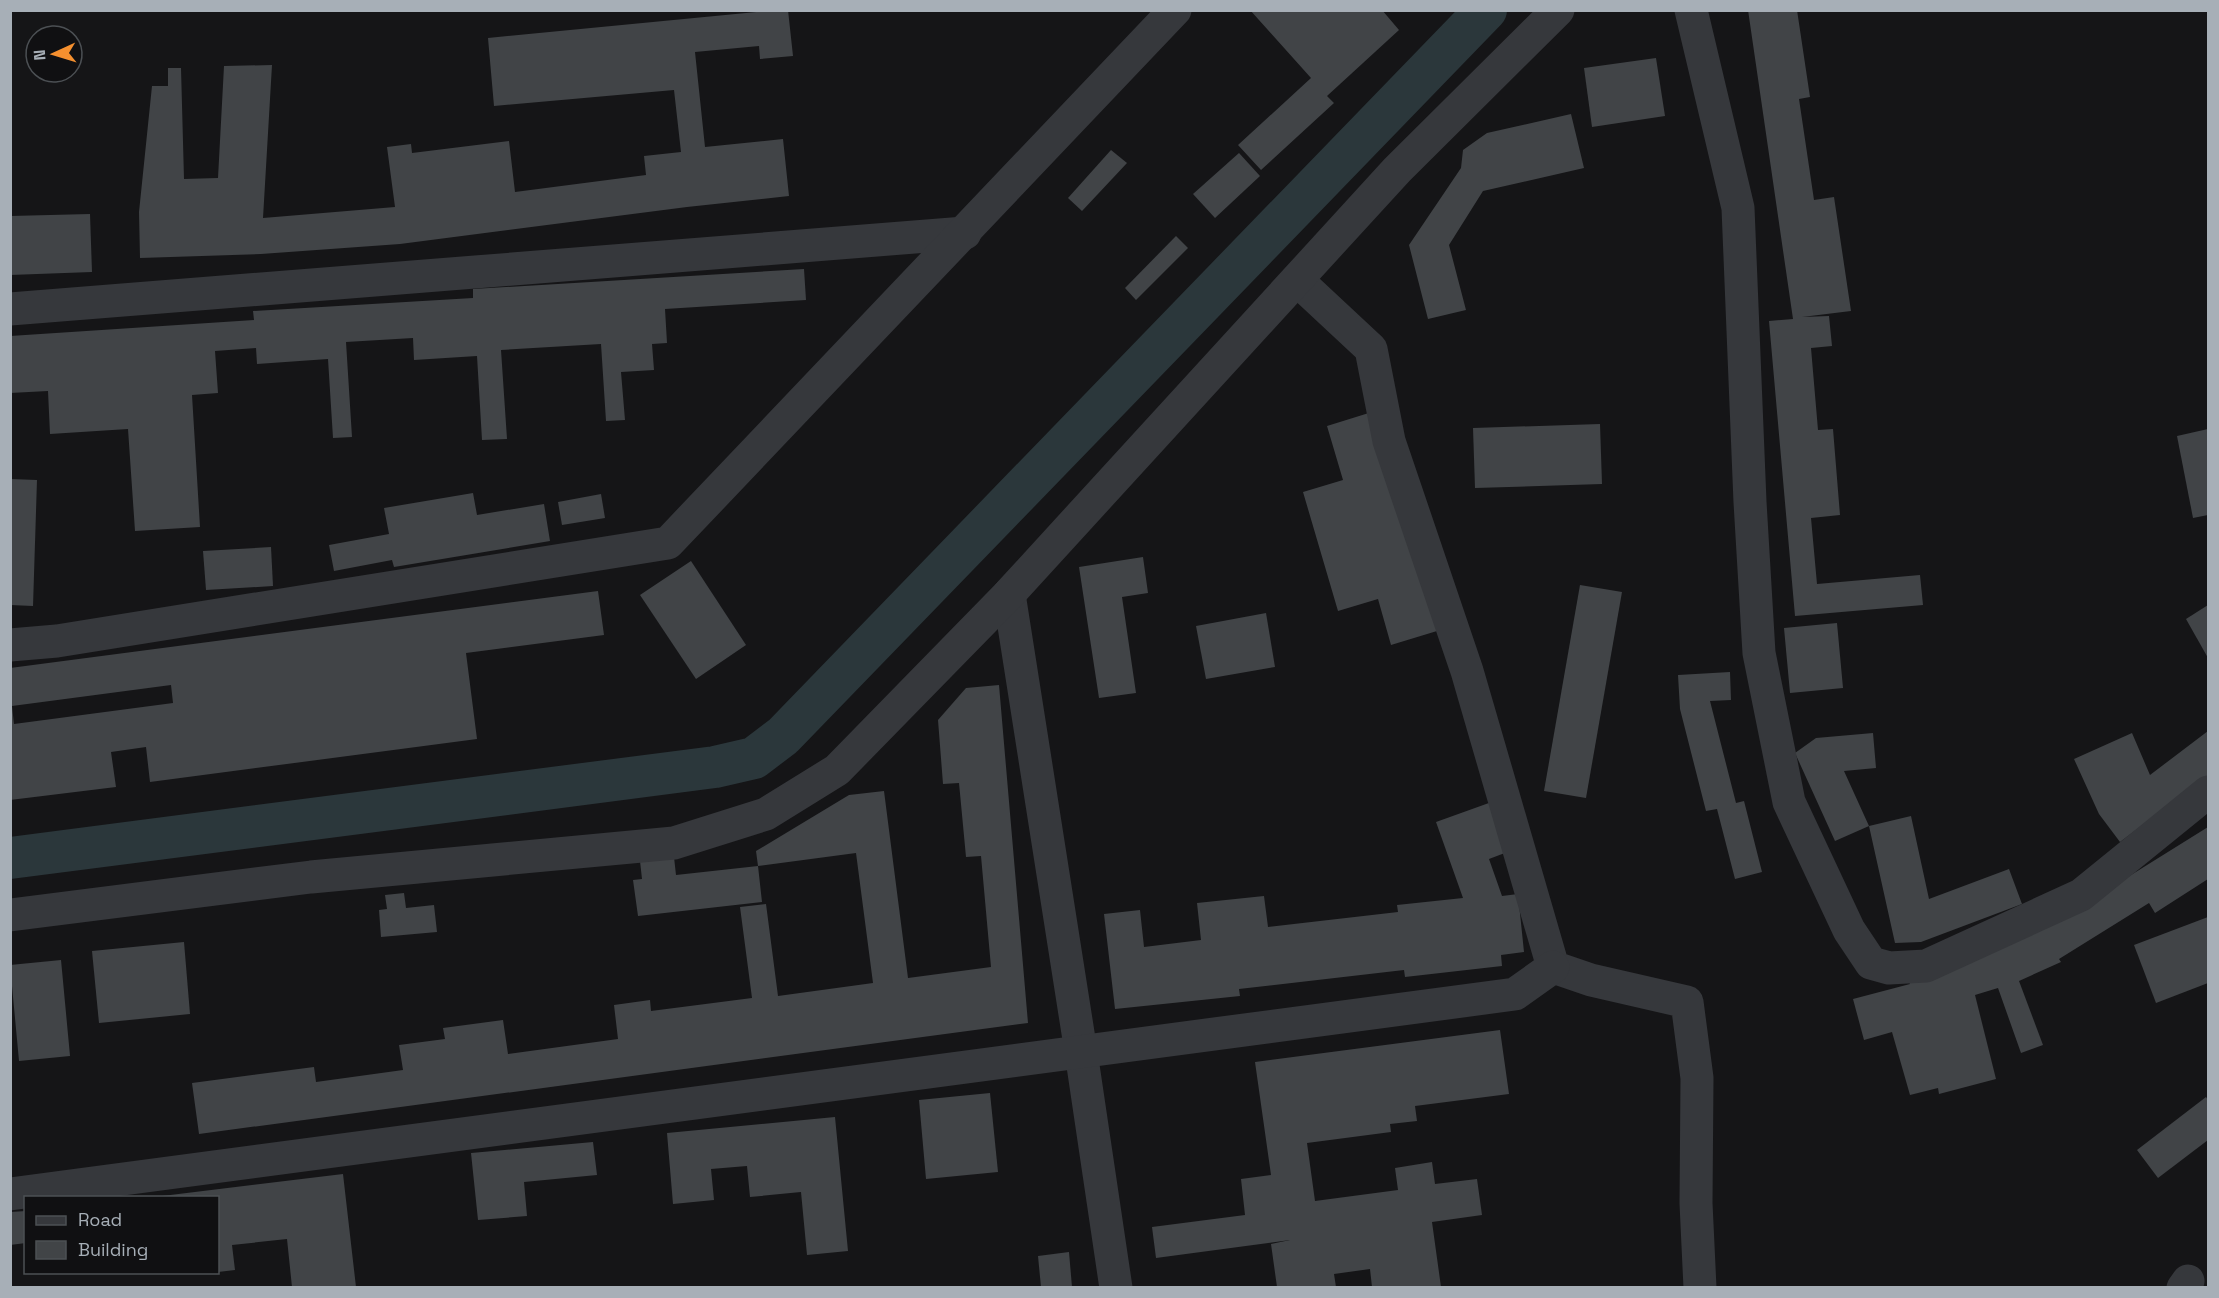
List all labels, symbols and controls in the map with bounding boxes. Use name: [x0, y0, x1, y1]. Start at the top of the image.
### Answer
north arrow: [24, 24, 84, 84]
text: N: [29, 49, 50, 61]
legend: [24, 1196, 219, 1274]
text: Road: [78, 1208, 122, 1231]
text: Building: [78, 1238, 148, 1261]

